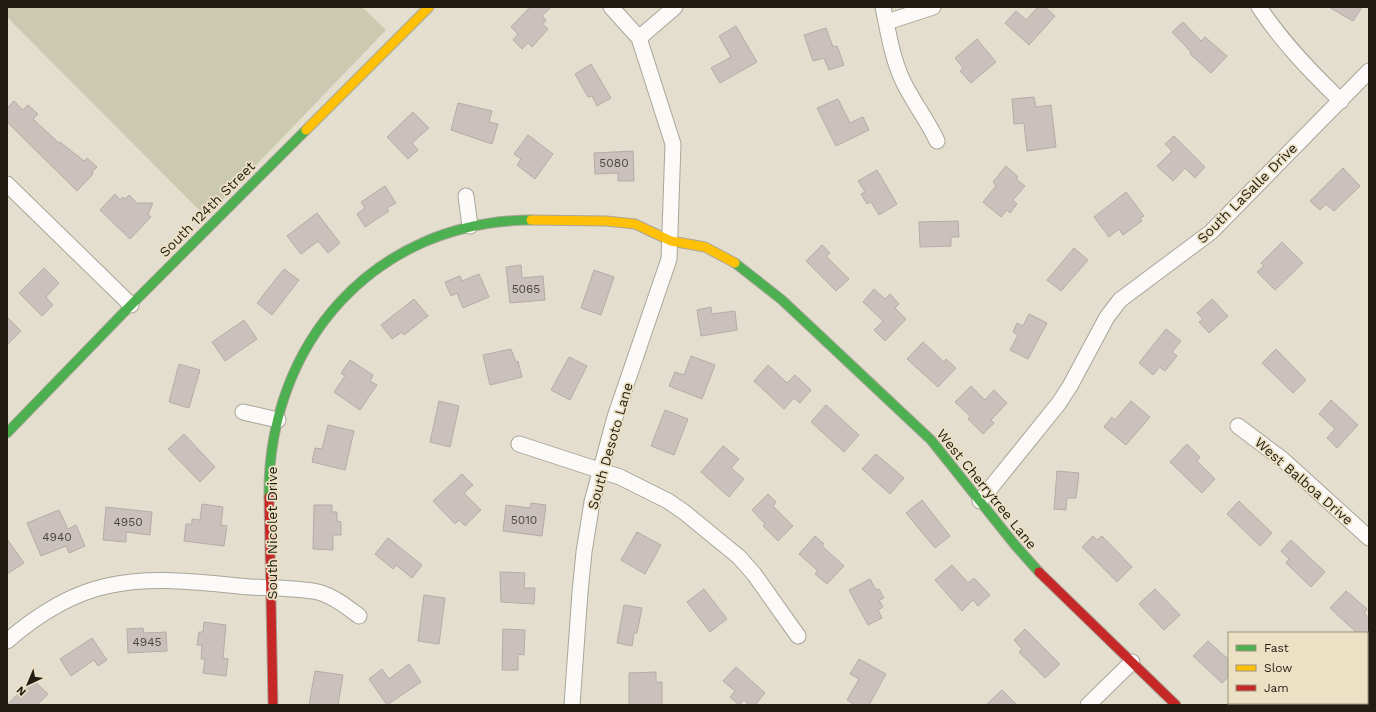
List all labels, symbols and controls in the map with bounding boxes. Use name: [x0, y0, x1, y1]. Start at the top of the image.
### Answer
street label: South LaSalle Drive: [1194, 140, 1300, 246]
house number: 5080: [599, 156, 629, 170]
street label: South 124th Street: [156, 158, 258, 260]
house number: 5065: [512, 282, 540, 296]
street label: South Desoto Lane: [584, 381, 636, 511]
street label: West Cherrytree Lane: [934, 426, 1040, 552]
street label: West Balboa Drive: [1252, 434, 1356, 528]
street label: South Nicolet Drive: [264, 466, 280, 600]
house number: 5010: [511, 513, 537, 527]
house number: 4950: [113, 515, 143, 529]
house number: 4940: [42, 530, 72, 544]
legend: [1228, 632, 1368, 704]
house number: 4945: [132, 635, 162, 649]
text: Fast: [1264, 641, 1289, 655]
text: Slow: [1264, 661, 1292, 675]
north arrow: [8, 664, 48, 704]
text: Jam: [1264, 681, 1289, 695]
text: N: [14, 683, 29, 698]

